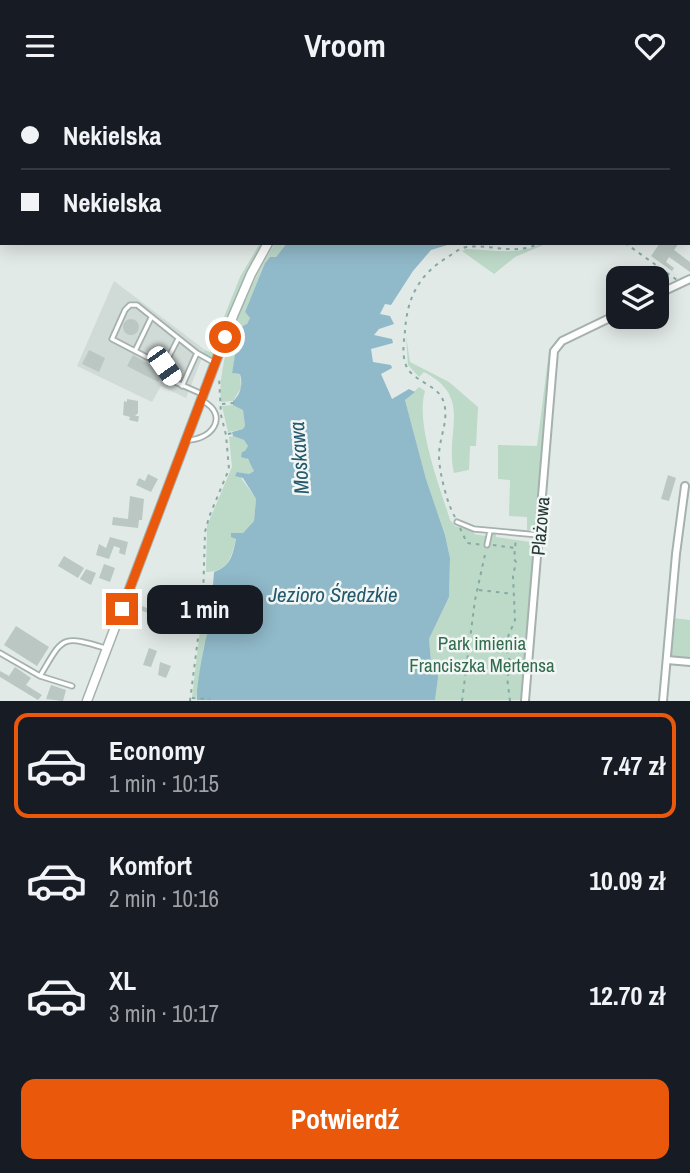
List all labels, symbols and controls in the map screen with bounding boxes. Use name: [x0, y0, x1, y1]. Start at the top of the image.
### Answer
text: Vroom: [304, 24, 386, 67]
icon: menu: [21, 27, 59, 65]
icon: heart: [631, 27, 669, 65]
text: Nekielska: [63, 118, 161, 153]
text: Nekielska: [63, 185, 161, 220]
map controls: [606, 266, 669, 329]
button: layers: [606, 266, 669, 329]
route start: [209, 321, 241, 353]
car: [144, 343, 185, 389]
water label: Moskawa: [282, 421, 316, 495]
street label: Plażowa: [524, 495, 556, 556]
water label: Jezioro Średzkie: [267, 580, 398, 609]
callout: 1 min: [146, 585, 262, 633]
route end: [106, 593, 138, 625]
text: 1 min: [180, 594, 230, 625]
park label: Park imienia Franciszka Mertensa: [409, 630, 555, 678]
text: Economy: [109, 733, 205, 768]
icon: car: [25, 734, 88, 797]
text: 7.47 zł: [601, 748, 665, 783]
text: 1 min · 10:15: [109, 768, 219, 799]
text: Komfort: [109, 848, 192, 883]
icon: car: [25, 849, 88, 912]
text: 10.09 zł: [589, 863, 665, 898]
text: 2 min · 10:16: [109, 883, 219, 914]
text: XL: [109, 963, 136, 998]
icon: car: [25, 964, 88, 1027]
text: 12.70 zł: [589, 978, 665, 1013]
text: 3 min · 10:17: [109, 998, 219, 1029]
button: Potwierdź: [21, 1079, 669, 1159]

